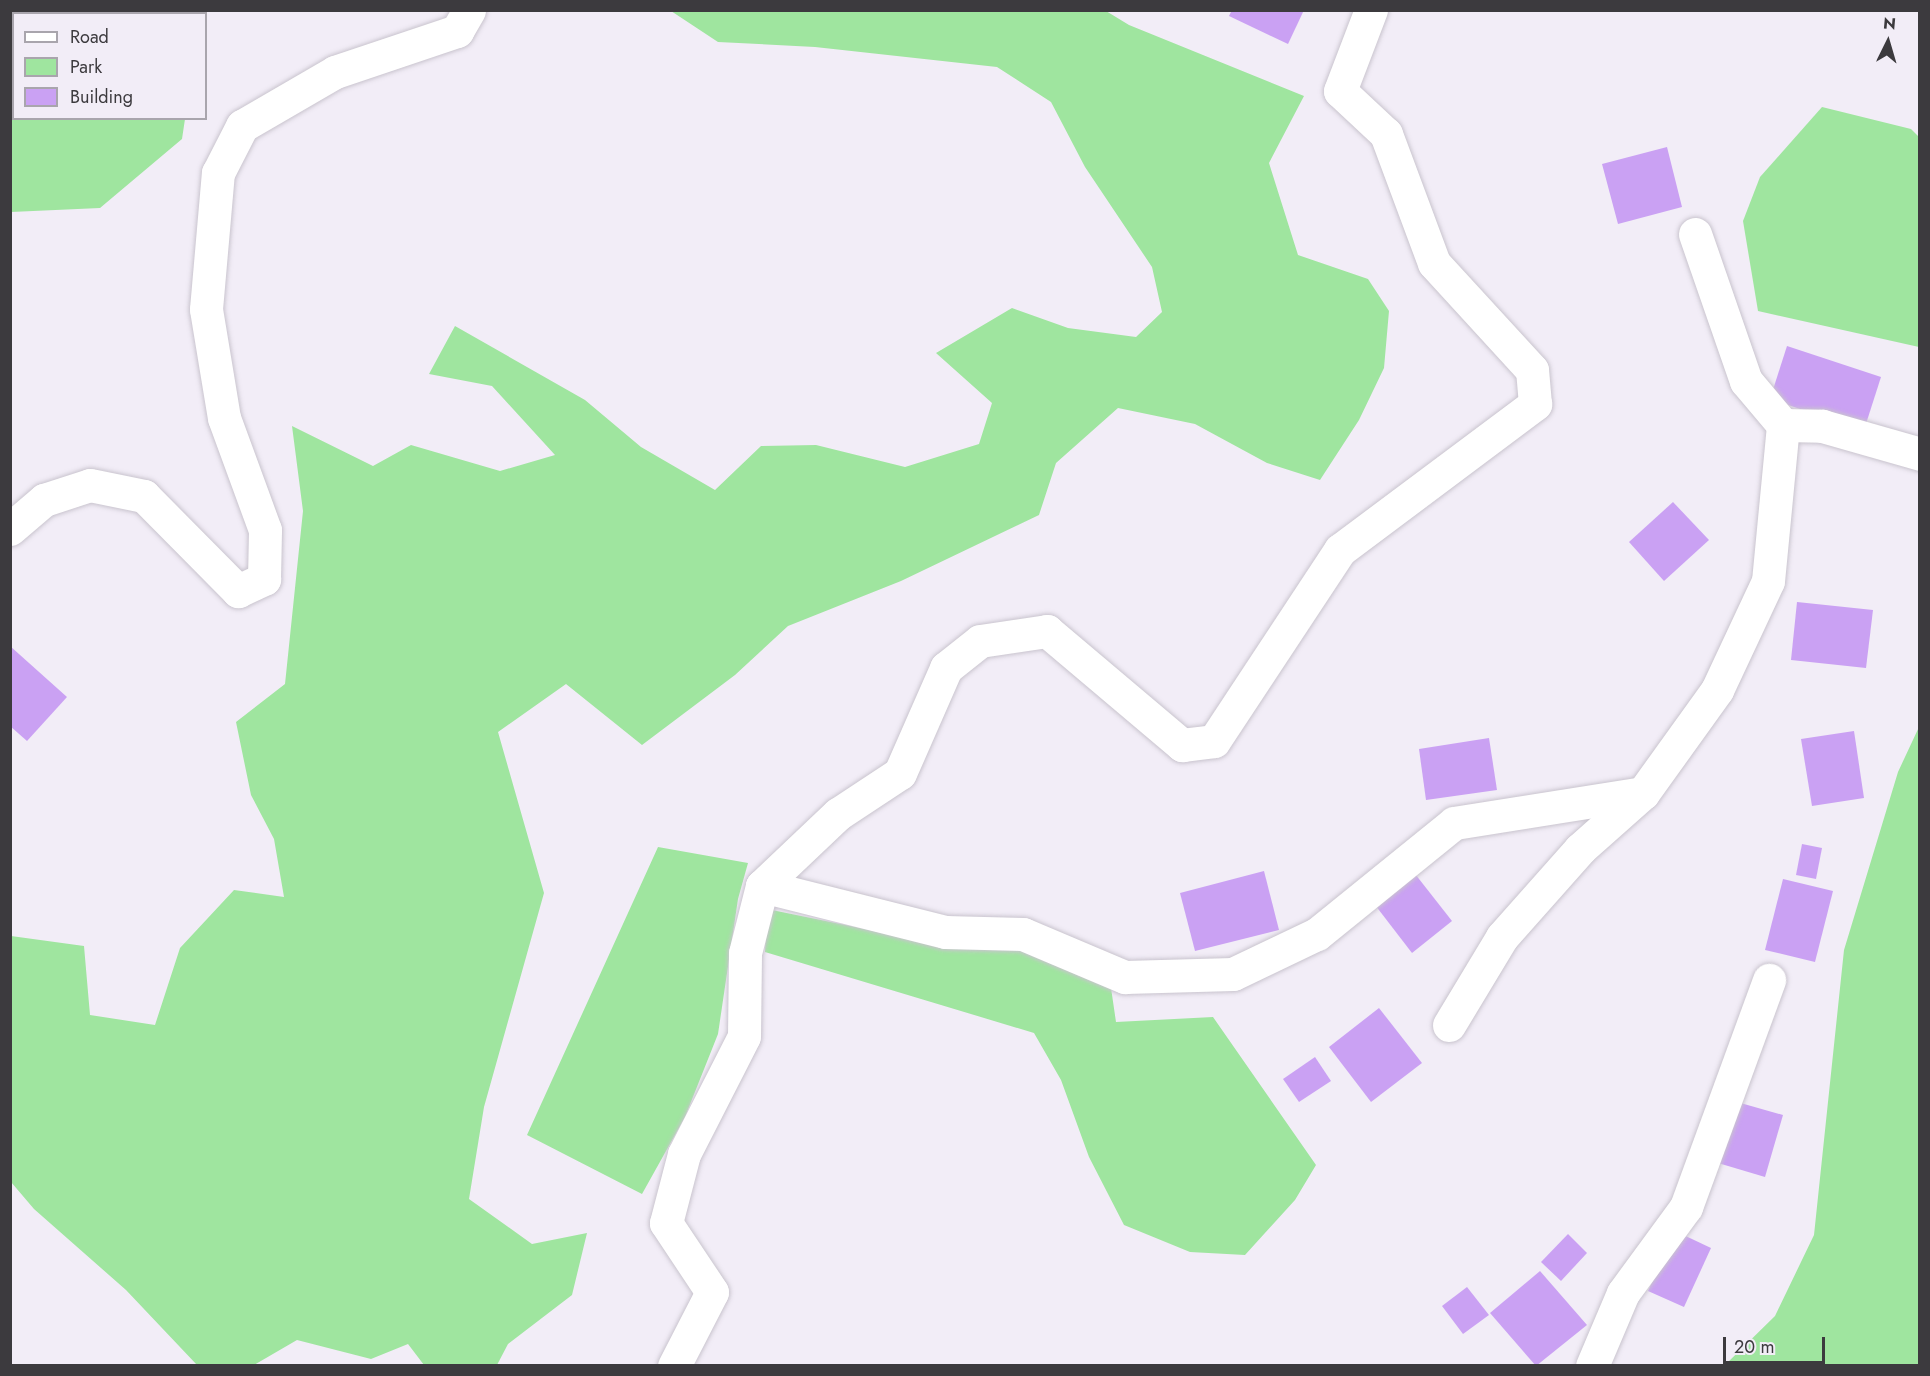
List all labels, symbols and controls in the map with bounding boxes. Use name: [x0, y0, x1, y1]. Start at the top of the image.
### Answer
legend: [12, 12, 207, 120]
north arrow: [1858, 12, 1918, 72]
text: N: [1882, 12, 1897, 36]
text: Road: [70, 24, 109, 50]
text: Park: [70, 54, 102, 80]
text: Building: [70, 84, 133, 110]
scale bar: [1726, 1325, 1828, 1363]
text: 20 m: [1734, 1334, 1774, 1360]

